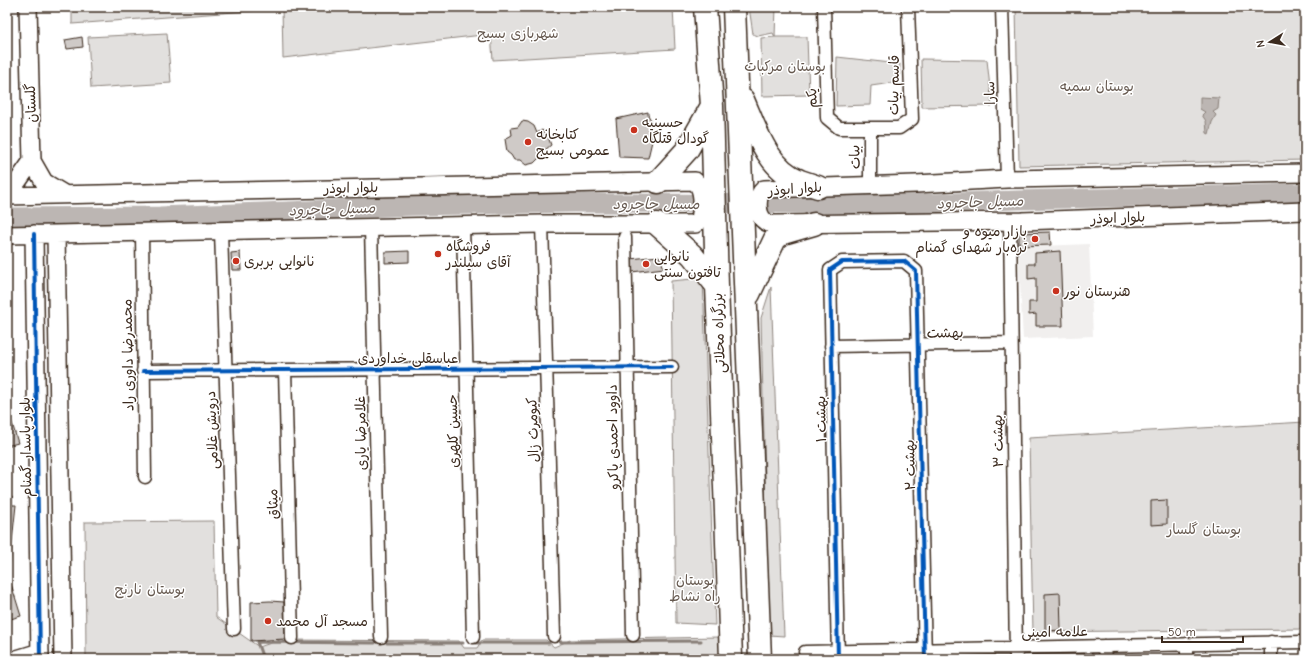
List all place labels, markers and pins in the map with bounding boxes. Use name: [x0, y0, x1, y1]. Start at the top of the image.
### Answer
place label: حسینیه گودال قتلگاه: [642, 114, 709, 147]
marker: حسینیه گودال قتلگاه: [629, 125, 639, 135]
place label: کتابخانه عمومی بسیج: [536, 126, 611, 160]
marker: کتابخانه عمومی بسیج: [523, 137, 533, 147]
place label: بازار میوه و تره‌بار شهدای گمنام: [915, 223, 1028, 258]
marker: بازار میوه و تره‌بار شهدای گمنام: [1030, 234, 1040, 244]
place label: فروشگاه آقای سیلندر: [445, 238, 511, 271]
place label: نانوایی تافتون سنتی: [654, 248, 722, 281]
marker: فروشگاه آقای سیلندر: [433, 249, 443, 259]
place label: نانوایی بربری: [244, 253, 315, 270]
marker: نانوایی بربری: [231, 256, 241, 266]
marker: نانوایی تافتون سنتی: [641, 259, 651, 269]
place label: هنرستان نور: [1063, 283, 1131, 300]
marker: هنرستان نور: [1051, 286, 1061, 296]
place label: مسجد آل محمد: [276, 613, 368, 630]
marker: مسجد آل محمد: [263, 616, 273, 626]

